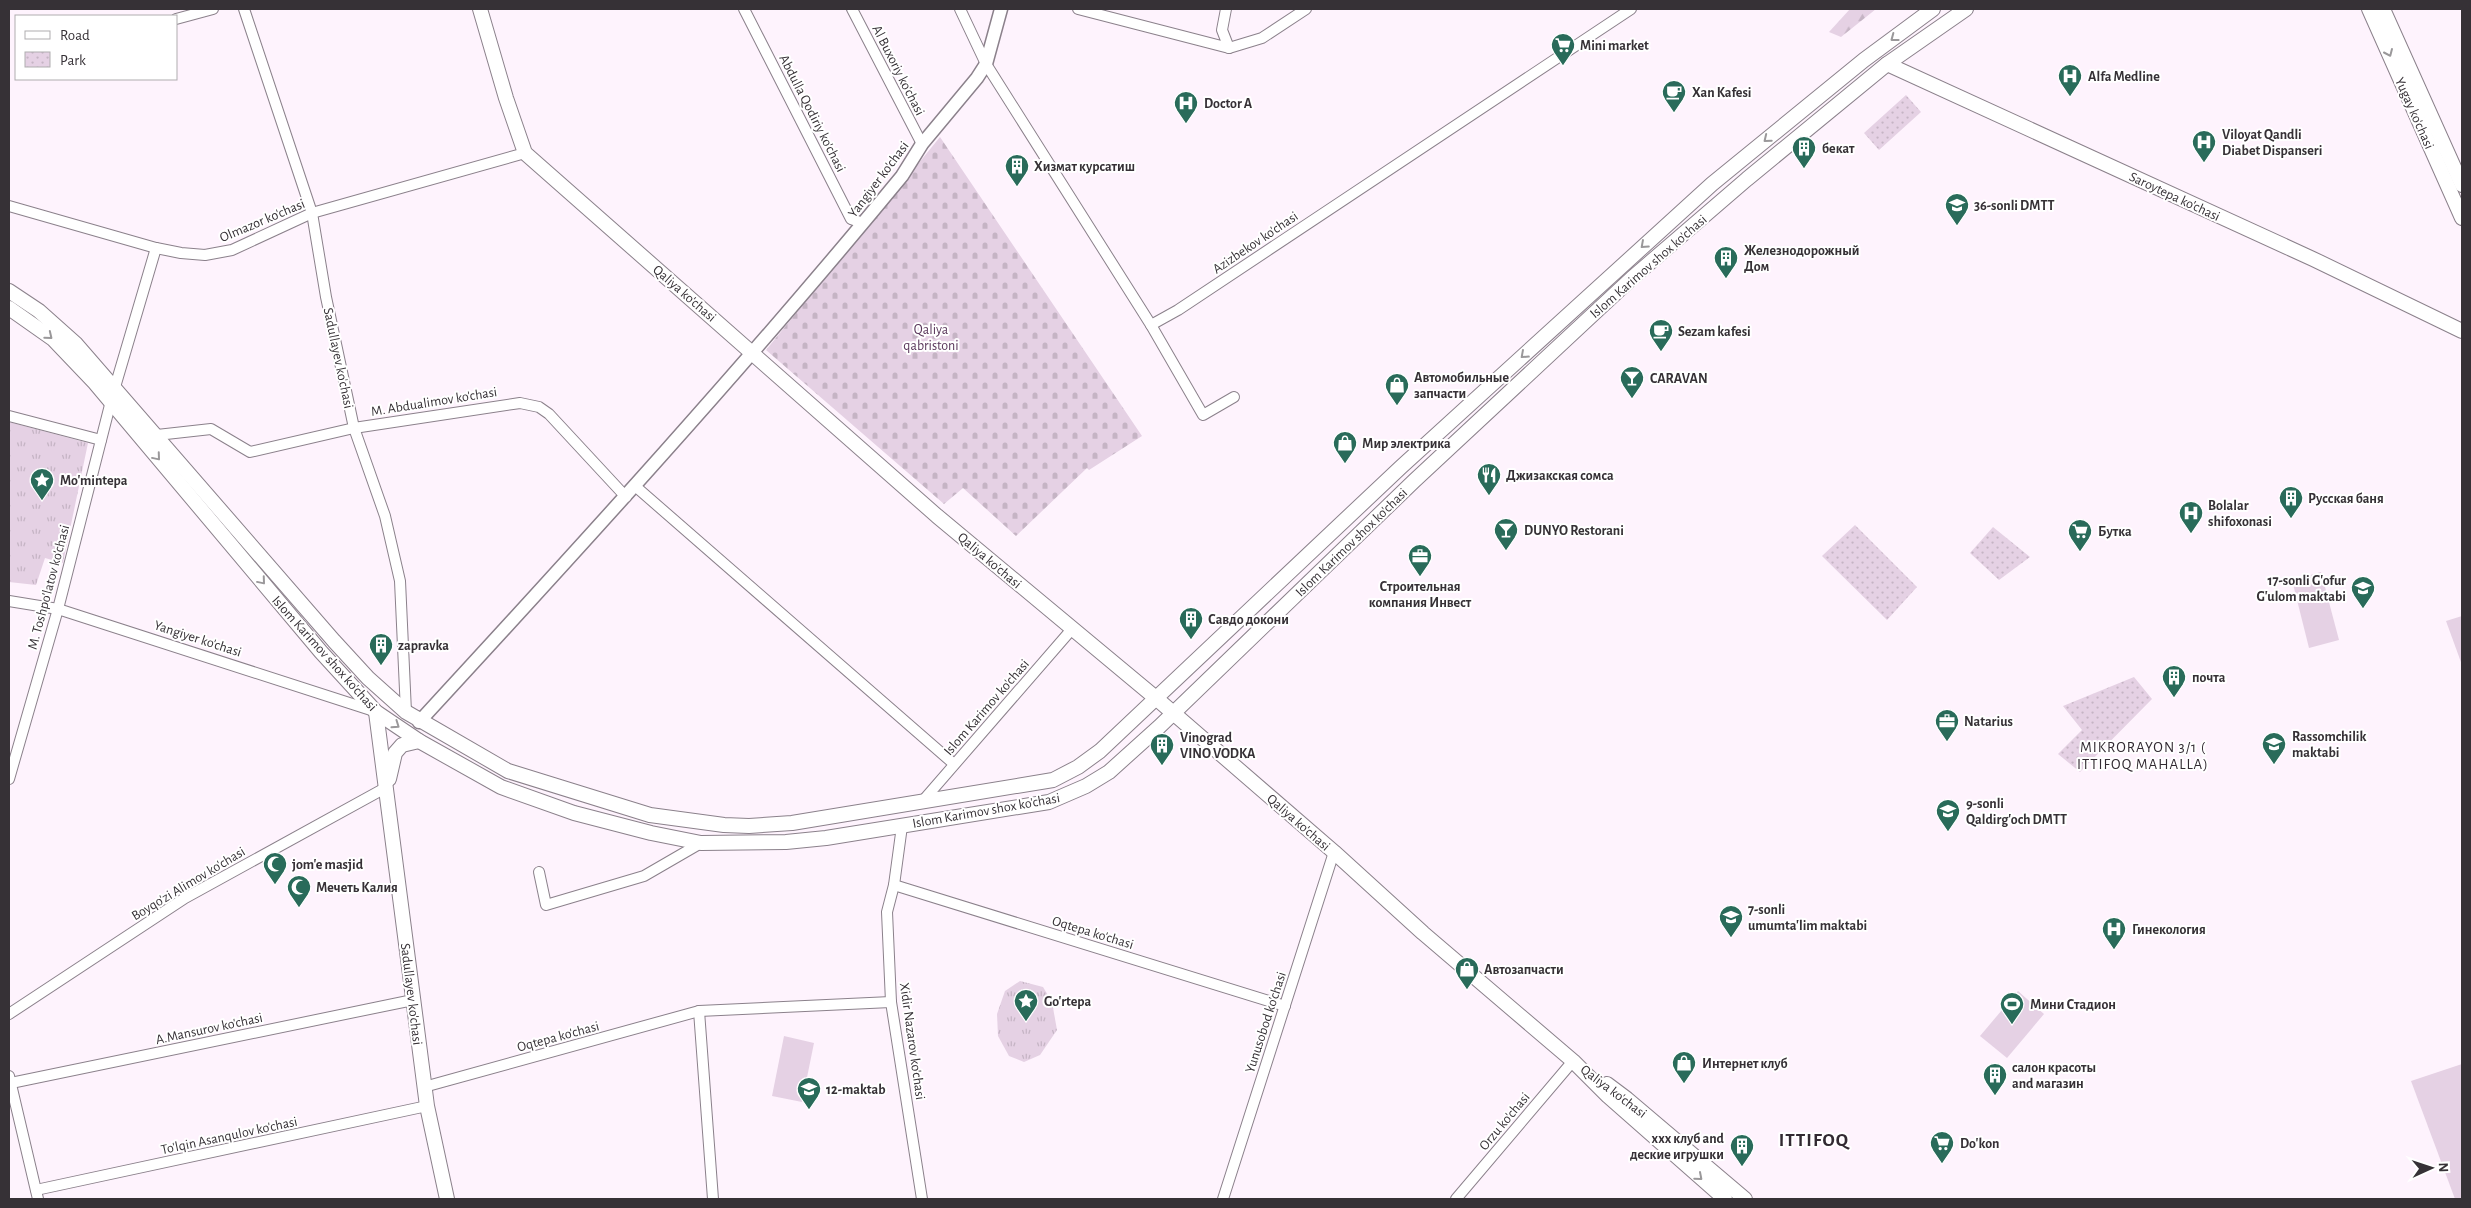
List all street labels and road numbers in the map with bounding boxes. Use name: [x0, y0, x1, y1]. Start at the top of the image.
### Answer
street label: Al Buxoriy ko'chasi: [869, 23, 927, 118]
street label: Abdulla Qodiriy ko'chasi: [776, 52, 848, 174]
street label: Yugay ko'chasi: [2392, 76, 2436, 151]
street label: Yangiyer ko'chasi: [846, 139, 912, 220]
street label: Saroytepa ko'chasi: [2127, 170, 2222, 224]
street label: Olmazor ko'chasi: [218, 197, 307, 245]
street label: Azizbekov ko'chasi: [1210, 209, 1301, 276]
street label: Islom Karimov shox ko'chasi: [1588, 212, 1710, 321]
street label: Qaliya ko'chasi: [650, 263, 719, 325]
street label: Sadullayev ko'chasi: [321, 307, 356, 410]
street label: M. Abdualimov ko'chasi: [370, 385, 498, 419]
street label: Islom Karimov shox ko'chasi: [1293, 486, 1410, 600]
street label: M. Toshpo'latov ko'chasi: [26, 523, 72, 651]
street label: Qaliya ko'chasi: [955, 530, 1024, 591]
street label: Islom Karimov shox ko'chasi: [269, 593, 379, 714]
street label: Yangiyer ko'chasi: [152, 618, 243, 660]
street label: Islom Karimov ko'chasi: [941, 657, 1032, 758]
street label: Islom Karimov shox ko'chasi: [911, 791, 1061, 831]
street label: Qaliya ko'chasi: [1264, 792, 1333, 854]
street label: Boyqo'zi Alimov ko'chasi: [129, 844, 248, 923]
street label: Oqtepa ko'chasi: [1050, 914, 1135, 952]
street label: Sadullayev ko'chasi: [398, 942, 424, 1046]
street label: Yunusobod ko'chasi: [1243, 970, 1289, 1075]
street label: Xidir Nazarov ko'chasi: [897, 982, 927, 1101]
street label: A.Mansurov ko'chasi: [154, 1011, 264, 1047]
street label: Oqtepa ko'chasi: [516, 1019, 601, 1055]
street label: Qaliya ko'chasi: [1578, 1063, 1649, 1121]
street label: Orzu ko'chasi: [1477, 1090, 1533, 1153]
street label: To'lqin Asanqulov ko'chasi: [160, 1115, 299, 1157]

